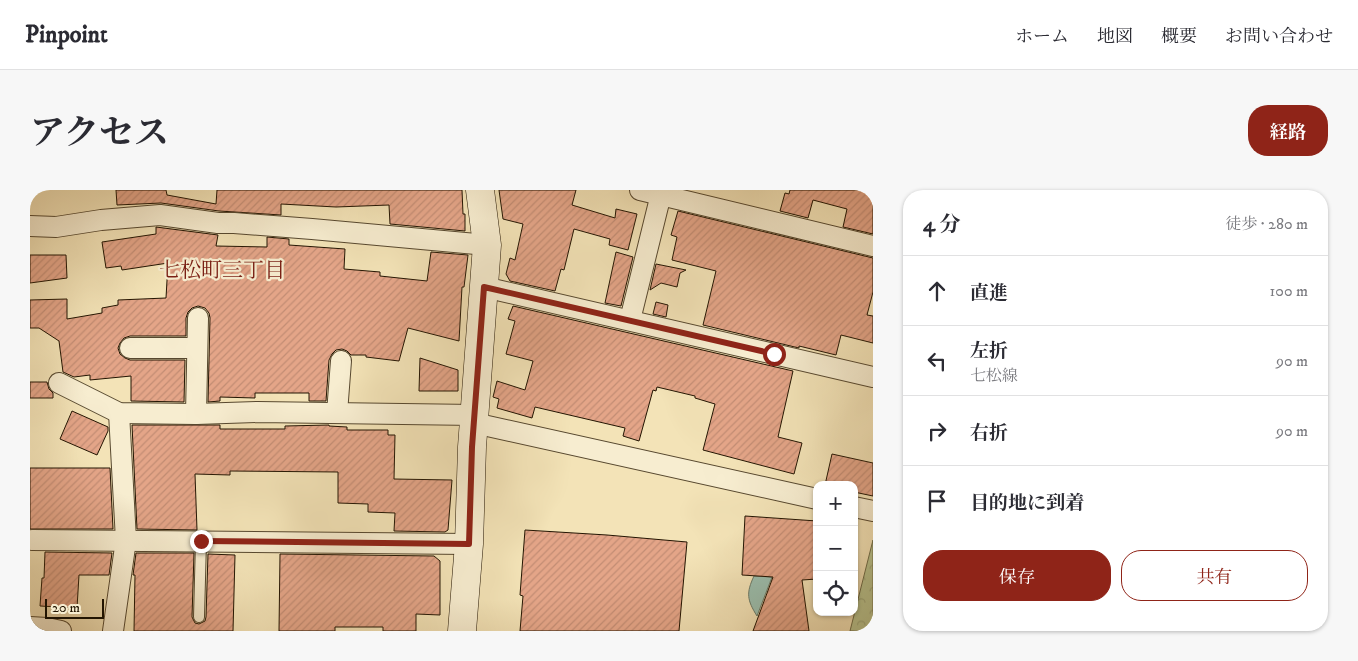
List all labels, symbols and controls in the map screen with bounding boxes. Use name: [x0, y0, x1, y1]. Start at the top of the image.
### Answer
text: Pinpoint: [25, 20, 108, 50]
text: ホーム: [1015, 26, 1069, 48]
text: 地図: [1097, 26, 1133, 48]
text: 概要: [1161, 26, 1197, 48]
text: お問い合わせ: [1225, 26, 1333, 48]
button: 経路: [1248, 105, 1328, 156]
text: アクセス: [30, 112, 169, 156]
text: 4 分: [923, 212, 961, 238]
text: 徒歩 · 280 m: [1225, 214, 1308, 234]
district label: 七松町三丁目: [159, 258, 285, 284]
icon: ahead: [923, 277, 951, 305]
text: 100 m: [1270, 281, 1308, 301]
text: 直進: [970, 282, 1008, 305]
text: 左折: [970, 340, 1008, 363]
route start: [763, 343, 786, 366]
icon: left: [923, 347, 951, 375]
text: 90 m: [1276, 351, 1308, 371]
text: 七松線: [970, 366, 1018, 386]
icon: right: [923, 417, 951, 445]
text: 90 m: [1276, 421, 1308, 441]
text: 右折: [970, 422, 1008, 445]
map controls: [813, 481, 858, 616]
button: +: [813, 481, 858, 526]
icon: arrive: [923, 487, 951, 515]
text: 目的地に到着: [970, 492, 1084, 515]
button: −: [813, 526, 858, 571]
route end: [190, 530, 213, 553]
button: 保存: [923, 550, 1111, 601]
button: 共有: [1121, 550, 1308, 601]
button: locate: [813, 571, 858, 616]
scale bar: [45, 596, 104, 619]
text: 20 m: [52, 599, 80, 617]

